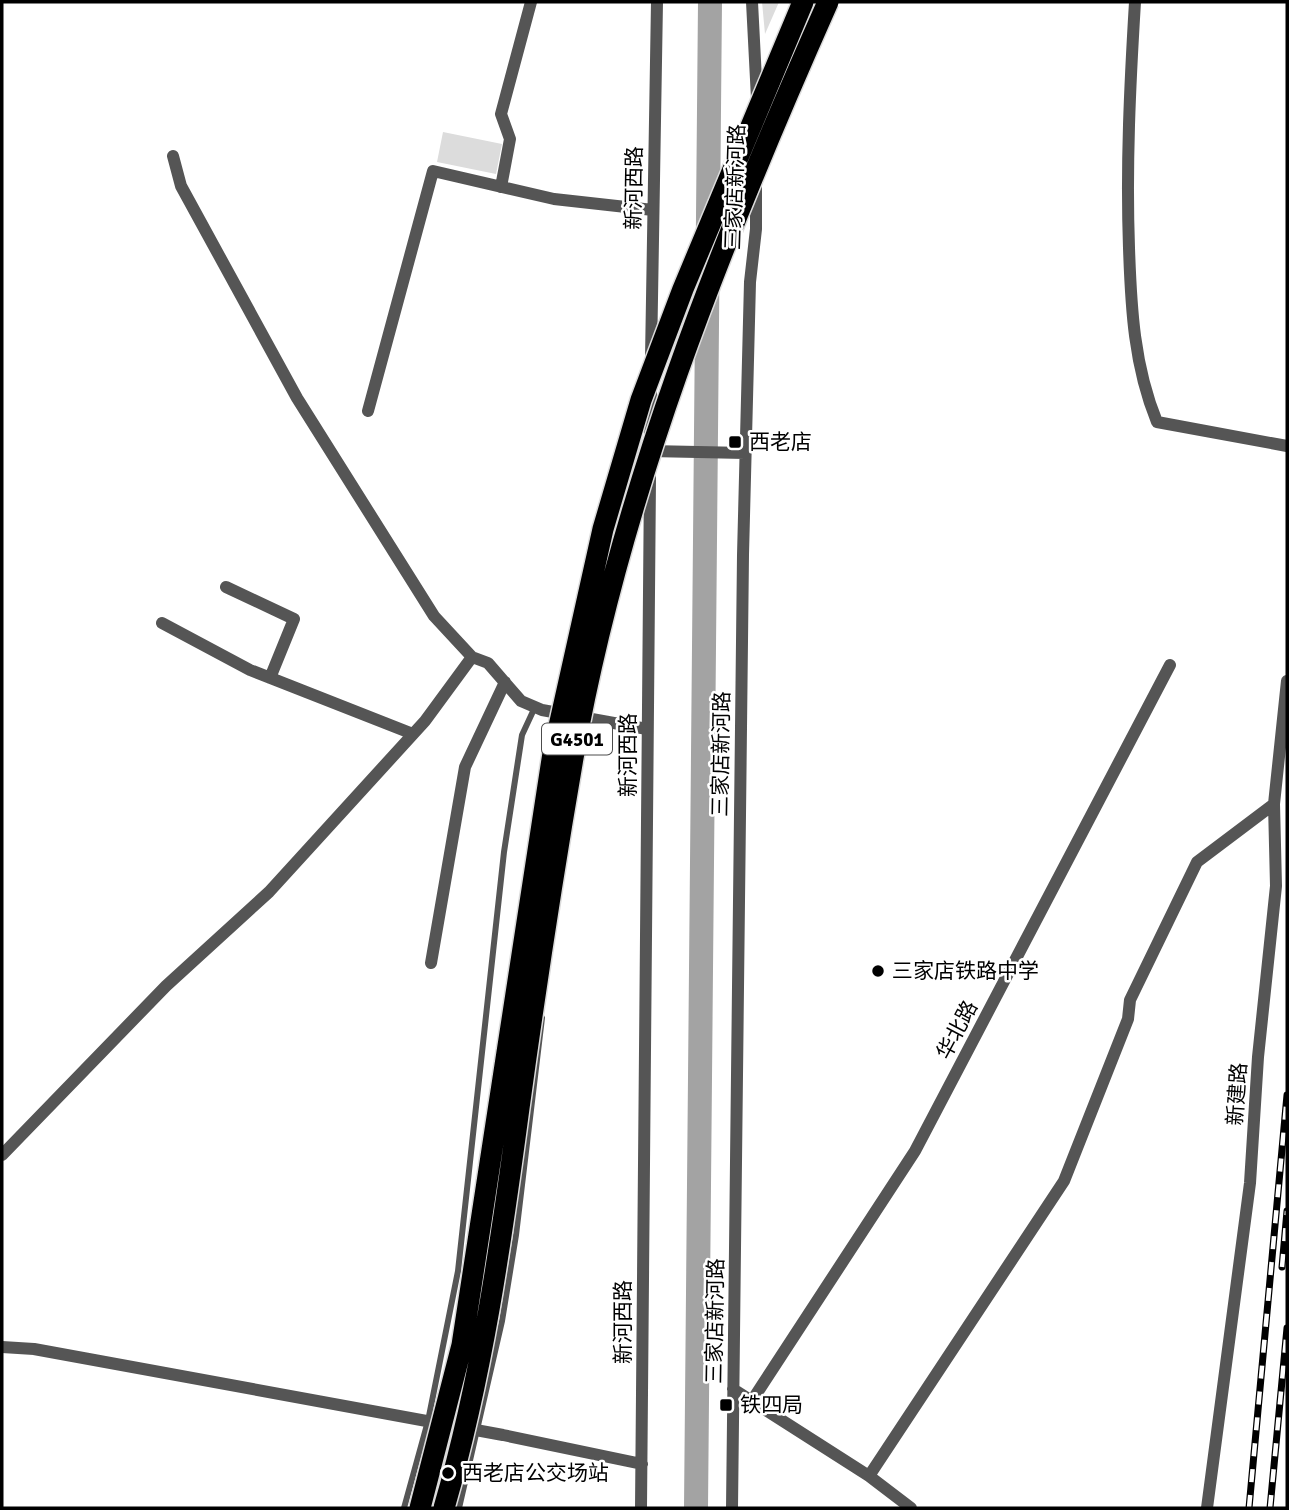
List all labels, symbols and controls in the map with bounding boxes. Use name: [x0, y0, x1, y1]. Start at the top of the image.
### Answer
street label: 三家店新河路: [720, 124, 750, 250]
street label: 新河西路: [620, 146, 648, 230]
place label: 西老店: [749, 429, 812, 455]
marker: 西老店: [727, 434, 743, 450]
street label: 三家店新河路: [707, 691, 735, 817]
street label: 新河西路: [615, 713, 641, 797]
road number: G4501: [542, 724, 612, 754]
place label: 三家店铁路中学: [892, 958, 1039, 984]
marker: 三家店铁路中学: [870, 963, 886, 979]
street label: 华北路: [931, 996, 983, 1064]
street label: 新建路: [1222, 1062, 1252, 1126]
street label: 三家店新河路: [701, 1258, 729, 1384]
street label: 新河西路: [610, 1280, 636, 1364]
place label: 铁四局: [740, 1392, 803, 1418]
marker: 铁四局: [718, 1397, 734, 1413]
place label: 西老店公交场站: [462, 1460, 609, 1486]
marker: 西老店公交场站: [440, 1465, 456, 1481]

